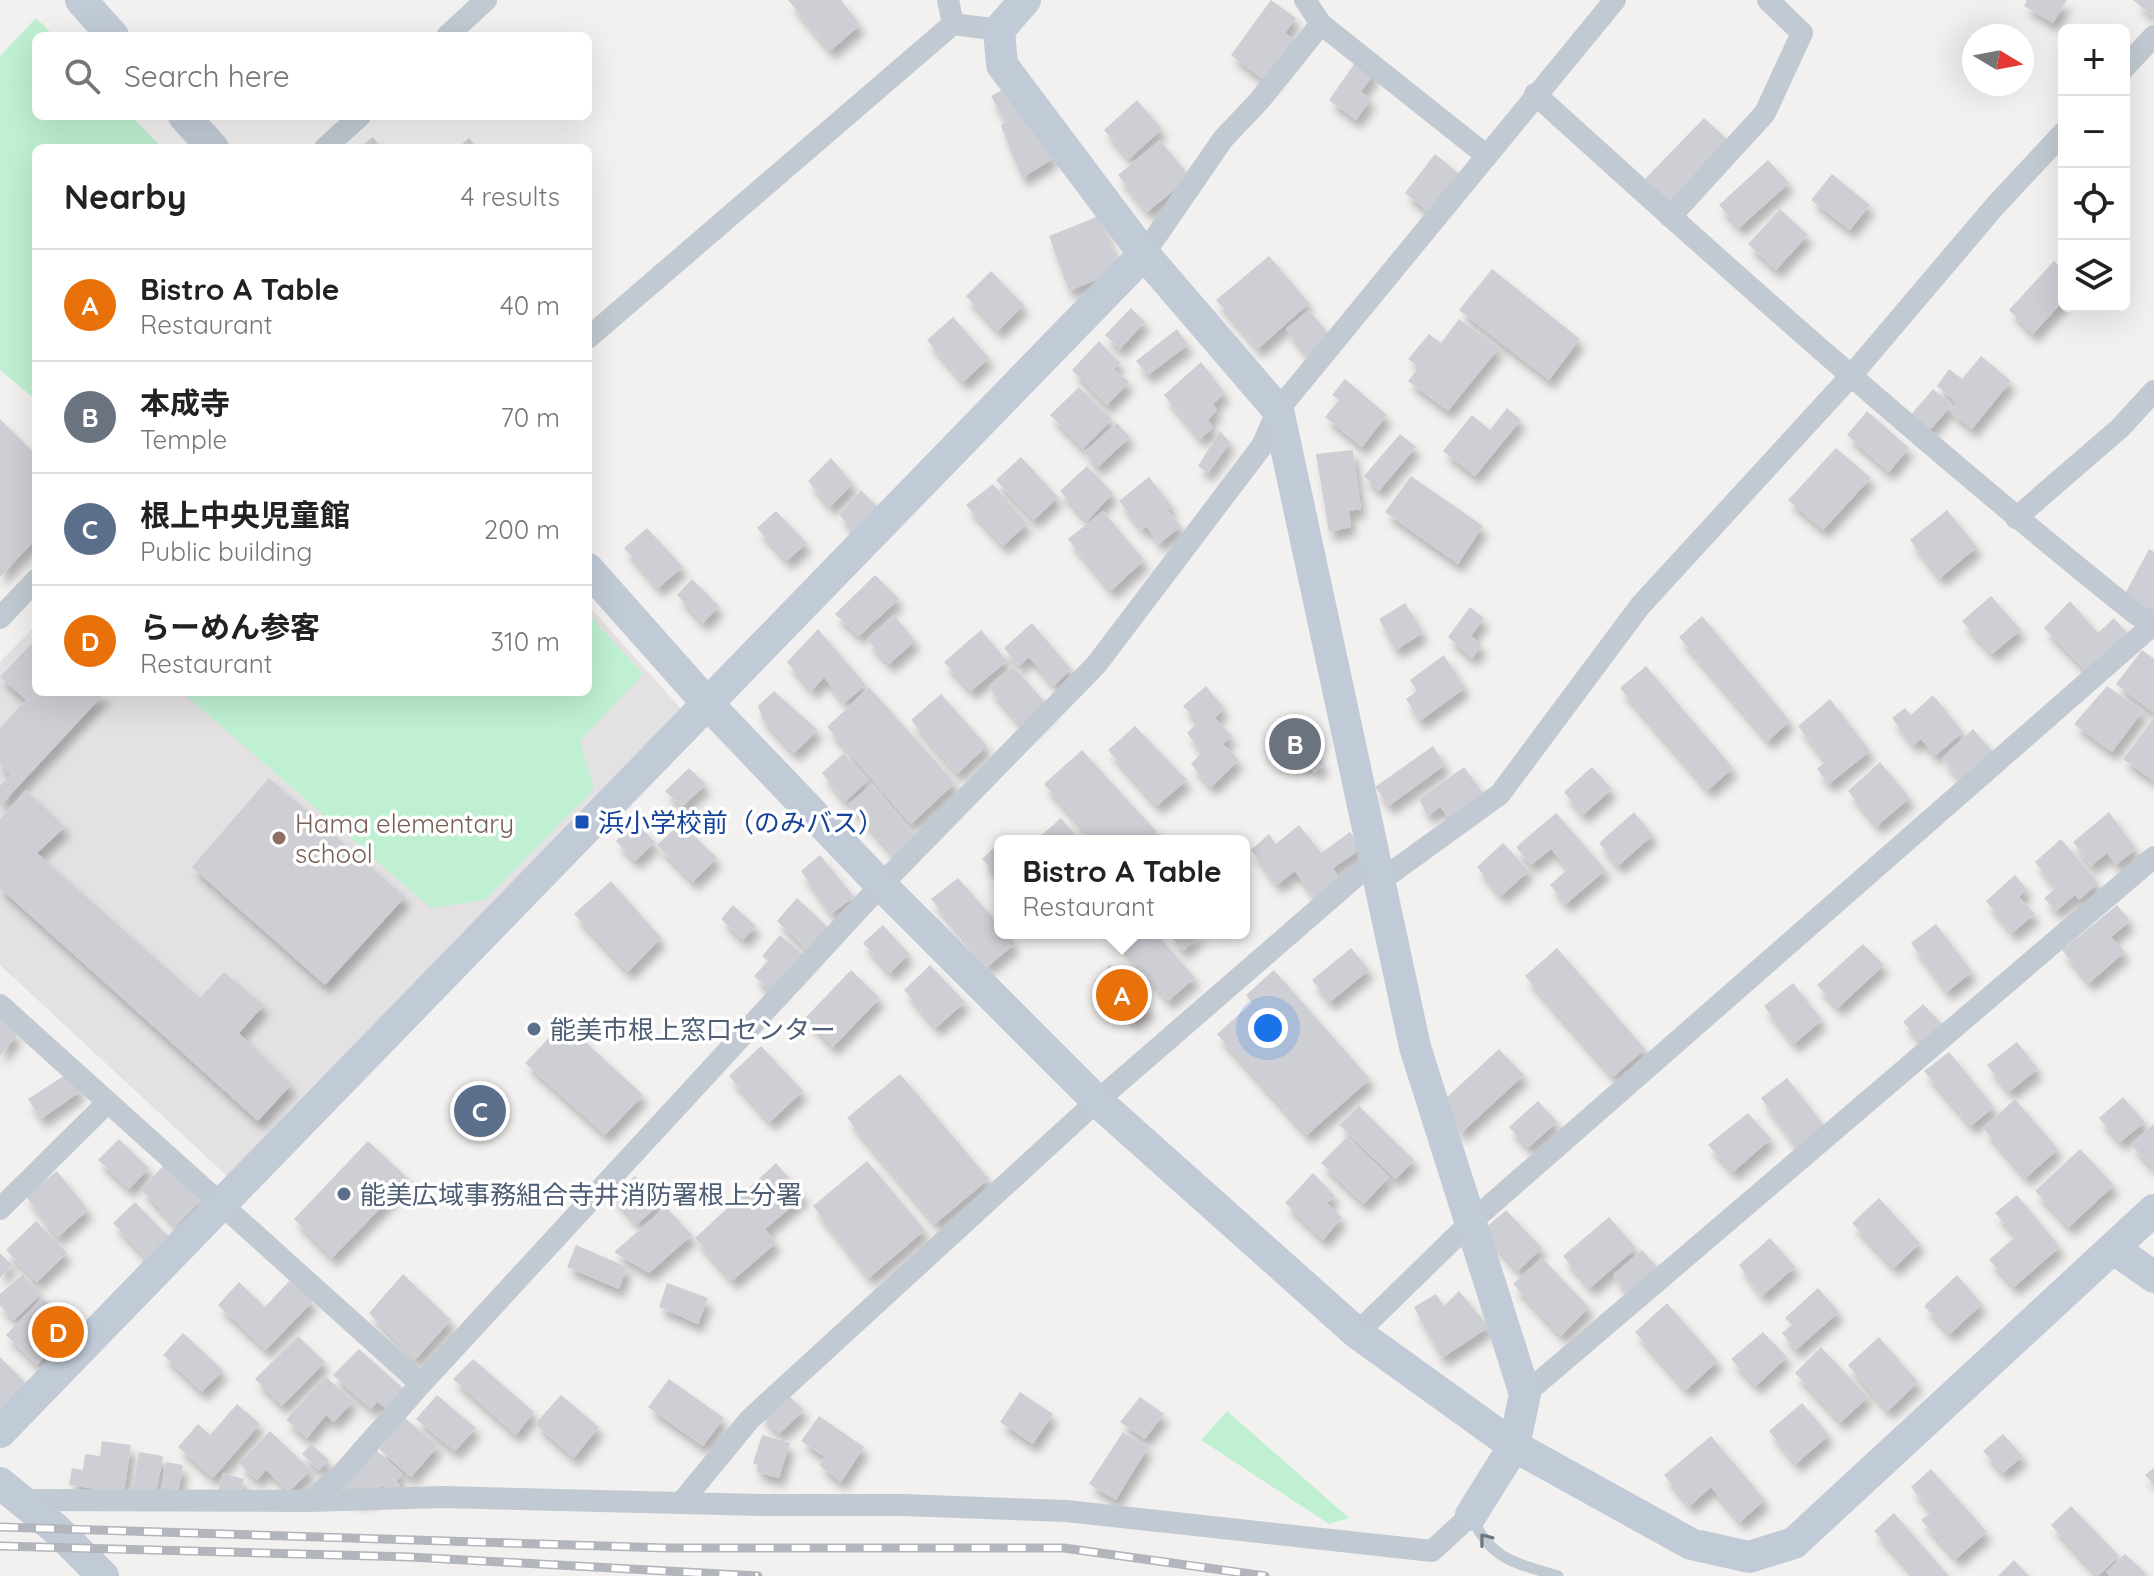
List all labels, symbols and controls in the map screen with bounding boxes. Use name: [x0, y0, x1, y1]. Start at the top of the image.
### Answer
north arrow: [1962, 24, 2034, 96]
map controls: [2058, 24, 2130, 312]
button: +: [2058, 24, 2130, 96]
search box: [32, 32, 592, 120]
icon: search: [60, 54, 104, 98]
text: Search here: [124, 57, 290, 95]
button: −: [2058, 96, 2130, 168]
button: locate: [2058, 168, 2130, 240]
text: Nearby: [64, 175, 187, 218]
text: 4 results: [461, 180, 560, 213]
button: layers: [2058, 240, 2130, 312]
text: Bistro A Table: [140, 270, 339, 308]
text: A: [82, 289, 98, 322]
text: 40 m: [500, 289, 560, 322]
text: Restaurant: [140, 308, 273, 341]
text: 本成寺: [140, 384, 230, 422]
text: B: [81, 401, 99, 434]
text: 70 m: [500, 401, 560, 434]
text: Temple: [140, 423, 227, 456]
text: 根上中央児童館: [140, 496, 350, 534]
text: C: [82, 513, 98, 546]
text: 200 m: [484, 513, 560, 546]
text: Public building: [140, 535, 312, 568]
text: らーめん参客: [140, 608, 320, 646]
text: D: [81, 625, 99, 658]
text: 310 m: [490, 625, 560, 658]
text: Restaurant: [140, 647, 273, 680]
pin: B: [1269, 714, 1321, 774]
place label: 浜小学校前（のみバス）: [598, 806, 884, 839]
place label: Hama elementary school: [295, 807, 514, 870]
marker: 浜小学校前（のみバス）: [573, 813, 591, 831]
marker: Hama elementary school: [270, 829, 288, 847]
popup: [994, 835, 1250, 939]
text: Bistro A Table: [1022, 852, 1222, 890]
text: Restaurant: [1022, 890, 1155, 923]
pin: A: [1096, 965, 1148, 1025]
your location: [1248, 1008, 1288, 1048]
place label: 能美市根上窓口センター: [550, 1013, 836, 1046]
marker: 能美市根上窓口センター: [525, 1020, 543, 1038]
pin: C: [454, 1081, 506, 1141]
place label: 能美広域事務組合寺井消防署根上分署: [360, 1178, 802, 1211]
marker: 能美広域事務組合寺井消防署根上分署: [335, 1185, 353, 1203]
pin: D: [32, 1302, 84, 1362]
one-way arrow: [1481, 1533, 1495, 1548]

